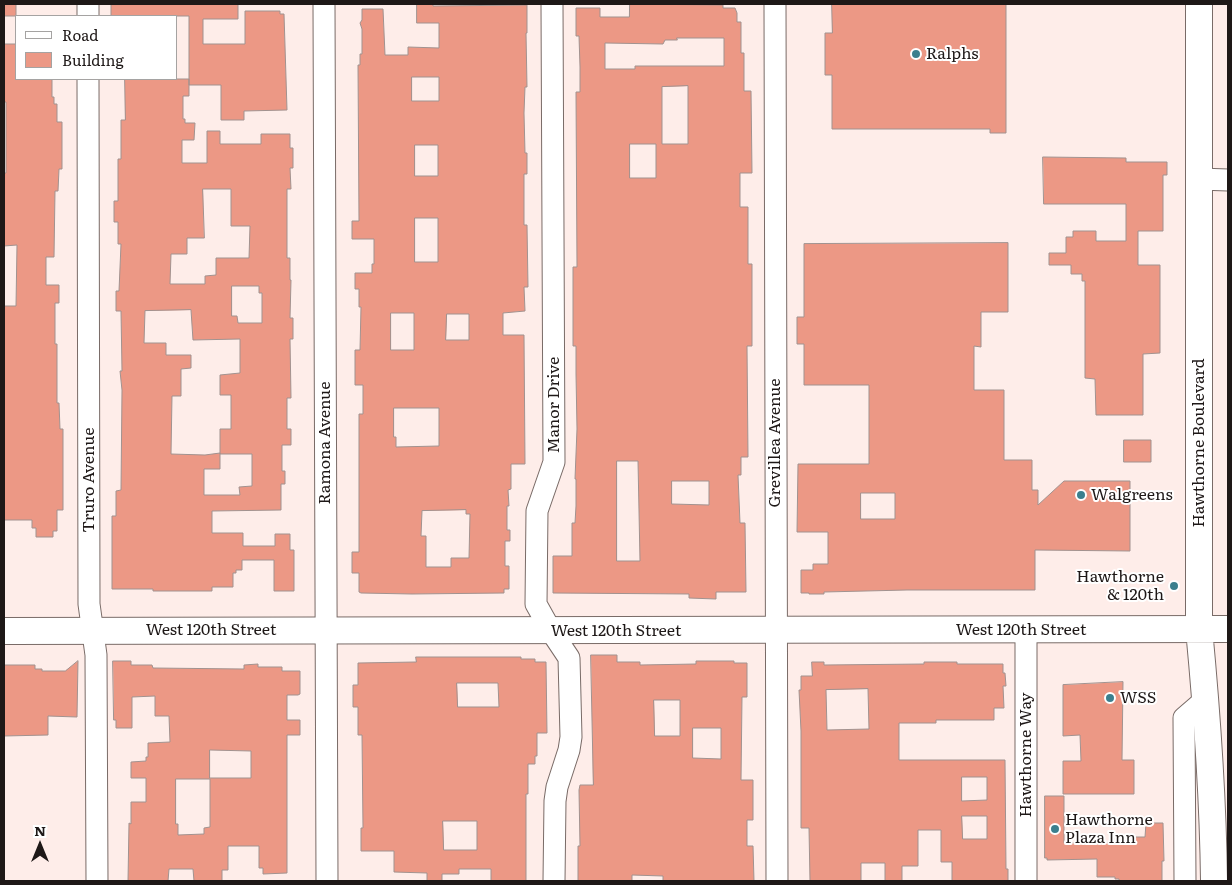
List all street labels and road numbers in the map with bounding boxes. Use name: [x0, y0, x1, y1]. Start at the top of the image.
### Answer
street label: Manor Drive: [544, 357, 564, 453]
street label: Hawthorne Boulevard: [1189, 358, 1209, 528]
street label: Grevillea Avenue: [765, 378, 785, 508]
street label: Ramona Avenue: [315, 381, 335, 505]
street label: Truro Avenue: [79, 427, 99, 533]
street label: West 120th Street: [146, 620, 276, 640]
street label: West 120th Street: [956, 620, 1086, 640]
street label: West 120th Street: [551, 621, 681, 641]
street label: Hawthorne Way: [1016, 692, 1036, 818]

